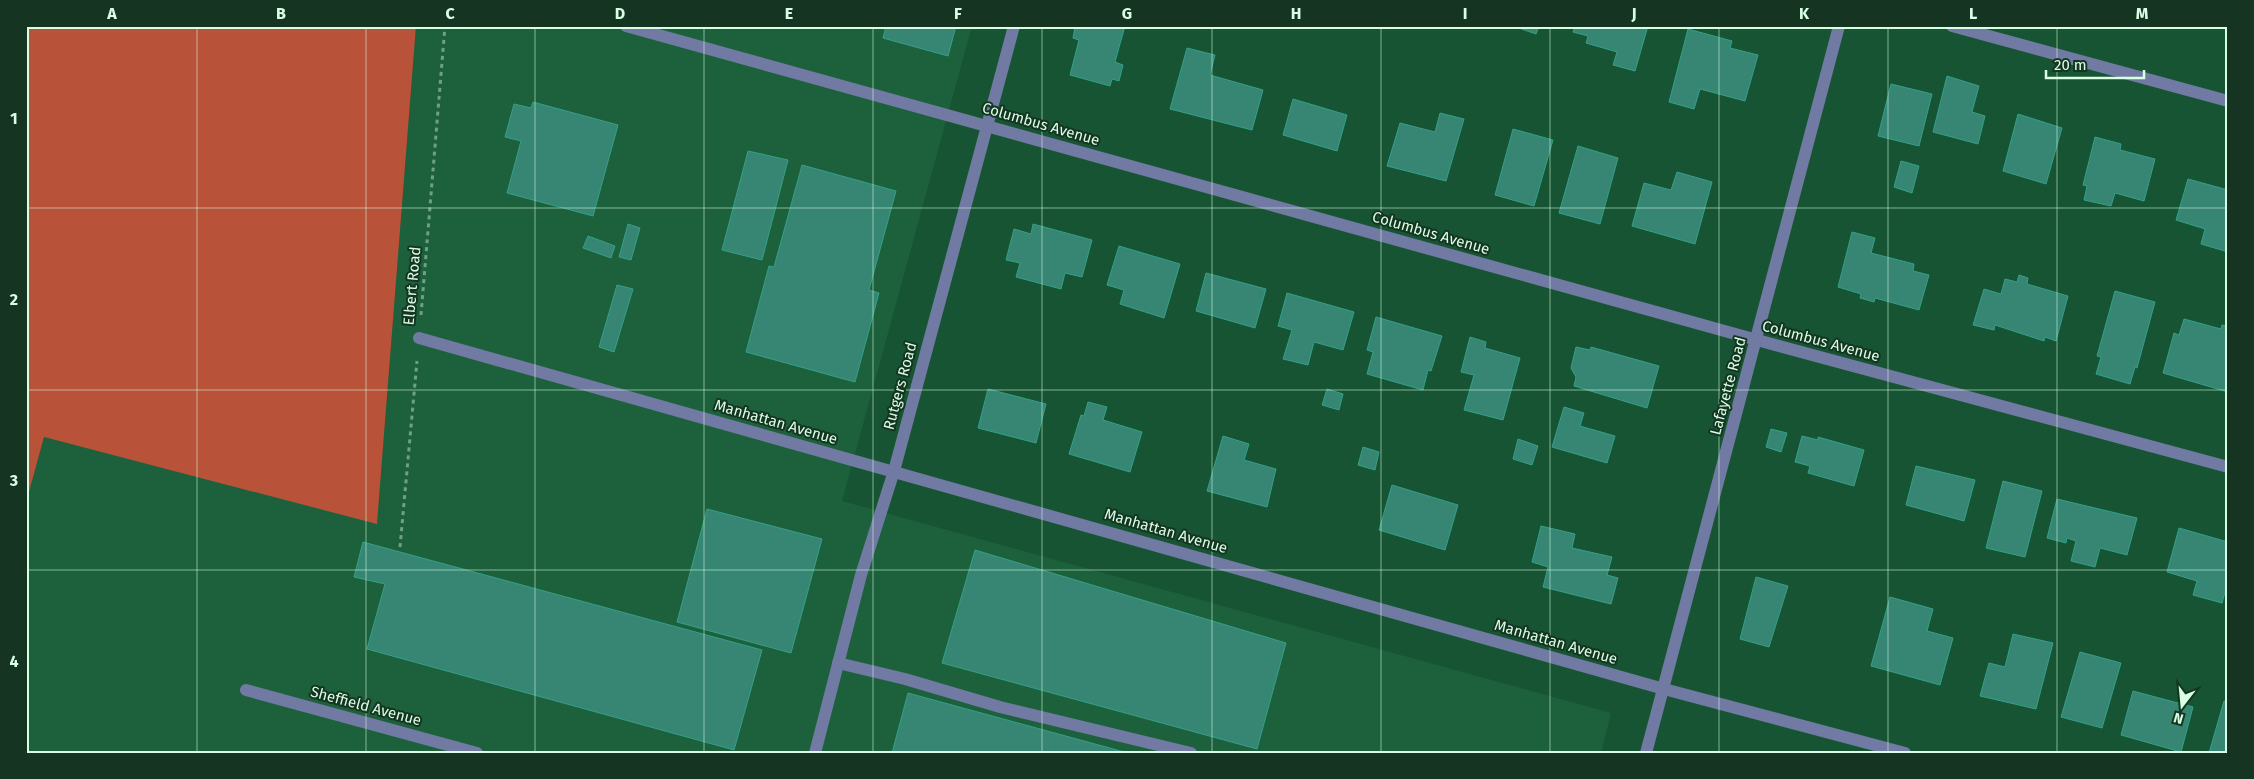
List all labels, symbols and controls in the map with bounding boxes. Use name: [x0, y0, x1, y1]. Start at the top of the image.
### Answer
text: A: [106, 4, 117, 23]
text: B: [276, 4, 286, 23]
text: C: [445, 4, 455, 23]
text: D: [615, 4, 625, 23]
text: E: [785, 4, 793, 23]
text: F: [954, 4, 962, 23]
text: G: [1122, 4, 1132, 23]
text: H: [1291, 4, 1301, 23]
text: I: [1463, 4, 1467, 23]
text: J: [1630, 4, 1637, 23]
text: K: [1799, 4, 1810, 23]
text: L: [1969, 4, 1977, 23]
text: M: [2136, 4, 2149, 23]
scale bar: [2046, 48, 2144, 80]
text: 20 m: [2054, 56, 2087, 74]
street label: Columbus Avenue: [980, 99, 1102, 149]
text: 1: [10, 109, 18, 128]
street label: Columbus Avenue: [1370, 208, 1492, 258]
street label: Elbert Road: [400, 246, 424, 326]
text: 2: [10, 290, 18, 309]
street label: Columbus Avenue: [1760, 317, 1882, 365]
street label: Lafayette Road: [1706, 335, 1750, 437]
street label: Rutgers Road: [880, 340, 920, 432]
street label: Manhattan Avenue: [712, 396, 840, 448]
text: 3: [9, 471, 18, 490]
street label: Manhattan Avenue: [1102, 505, 1230, 557]
street label: Manhattan Avenue: [1492, 616, 1620, 668]
text: 4: [9, 652, 19, 671]
north arrow: [2156, 682, 2206, 732]
street label: Sheffield Avenue: [309, 683, 423, 729]
text: N: [2172, 709, 2185, 727]

